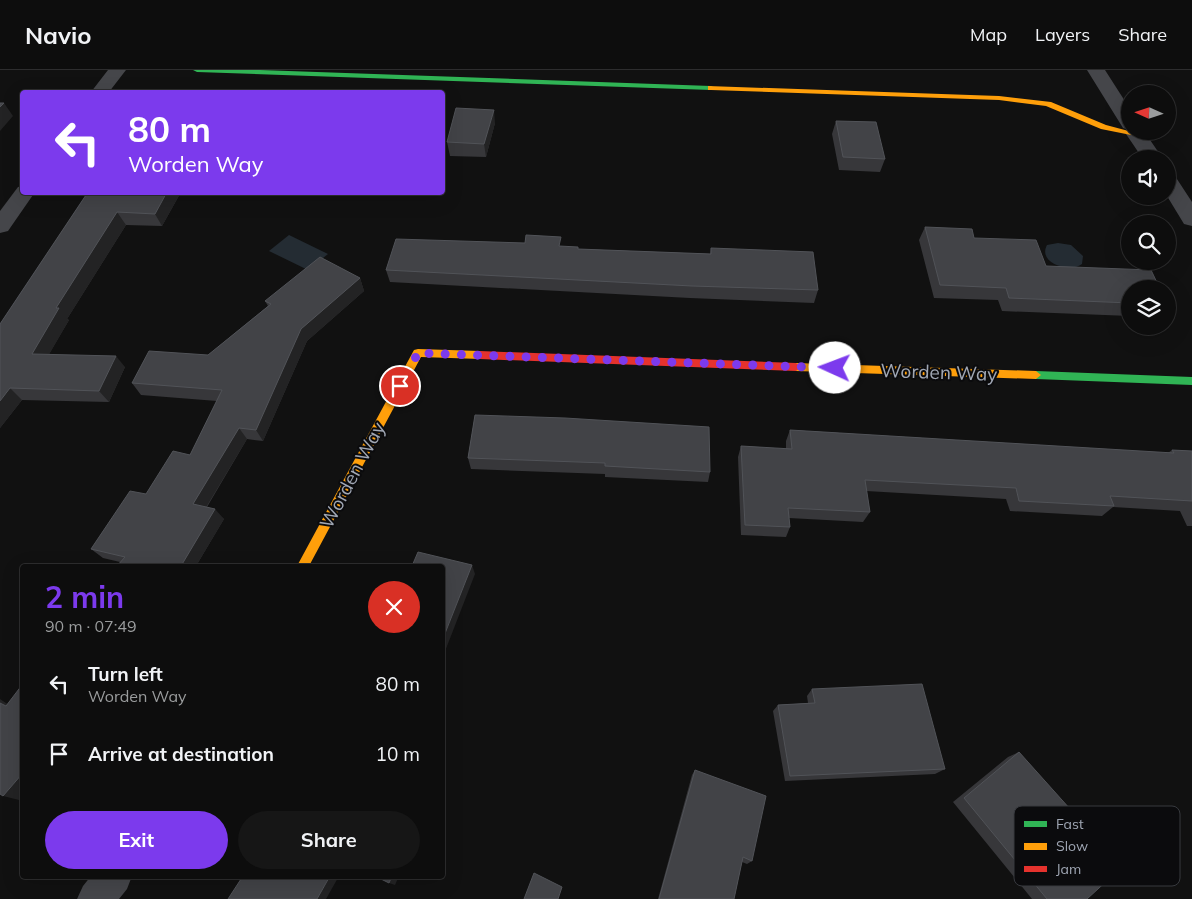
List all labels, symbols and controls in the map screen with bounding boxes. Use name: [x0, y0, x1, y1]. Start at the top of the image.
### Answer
text: Navio: [25, 20, 91, 50]
text: Map: [970, 23, 1007, 46]
text: Layers: [1035, 23, 1090, 46]
text: Share: [1118, 23, 1167, 46]
north arrow: [1121, 85, 1176, 140]
map controls: [1121, 85, 1176, 335]
text: 80 m: [128, 107, 211, 151]
icon: left: [45, 110, 110, 175]
text: Worden Way: [128, 150, 263, 178]
button: sound: [1121, 150, 1176, 205]
button: search: [1121, 215, 1176, 270]
button: layers: [1121, 280, 1176, 335]
position arrow: [808, 341, 860, 393]
street label: Worden Way: [880, 358, 998, 386]
pin: [379, 365, 421, 407]
icon: arrive: [386, 372, 414, 400]
street label: Worden Way: [314, 418, 390, 532]
text: 2 min: [45, 578, 124, 616]
button: close: [368, 581, 420, 633]
text: 90 m · 07:49: [45, 616, 137, 636]
text: Turn left: [88, 662, 163, 686]
icon: left: [45, 670, 73, 698]
text: 80 m: [376, 672, 420, 696]
text: Worden Way: [88, 686, 186, 706]
icon: arrive: [45, 740, 73, 768]
text: Arrive at destination: [88, 742, 274, 766]
text: 10 m: [376, 742, 420, 766]
legend: [1014, 806, 1180, 886]
button: Exit: [45, 811, 228, 869]
button: Share: [238, 811, 420, 869]
text: Fast: [1056, 815, 1084, 833]
text: Slow: [1056, 837, 1088, 855]
text: Jam: [1056, 860, 1081, 878]

